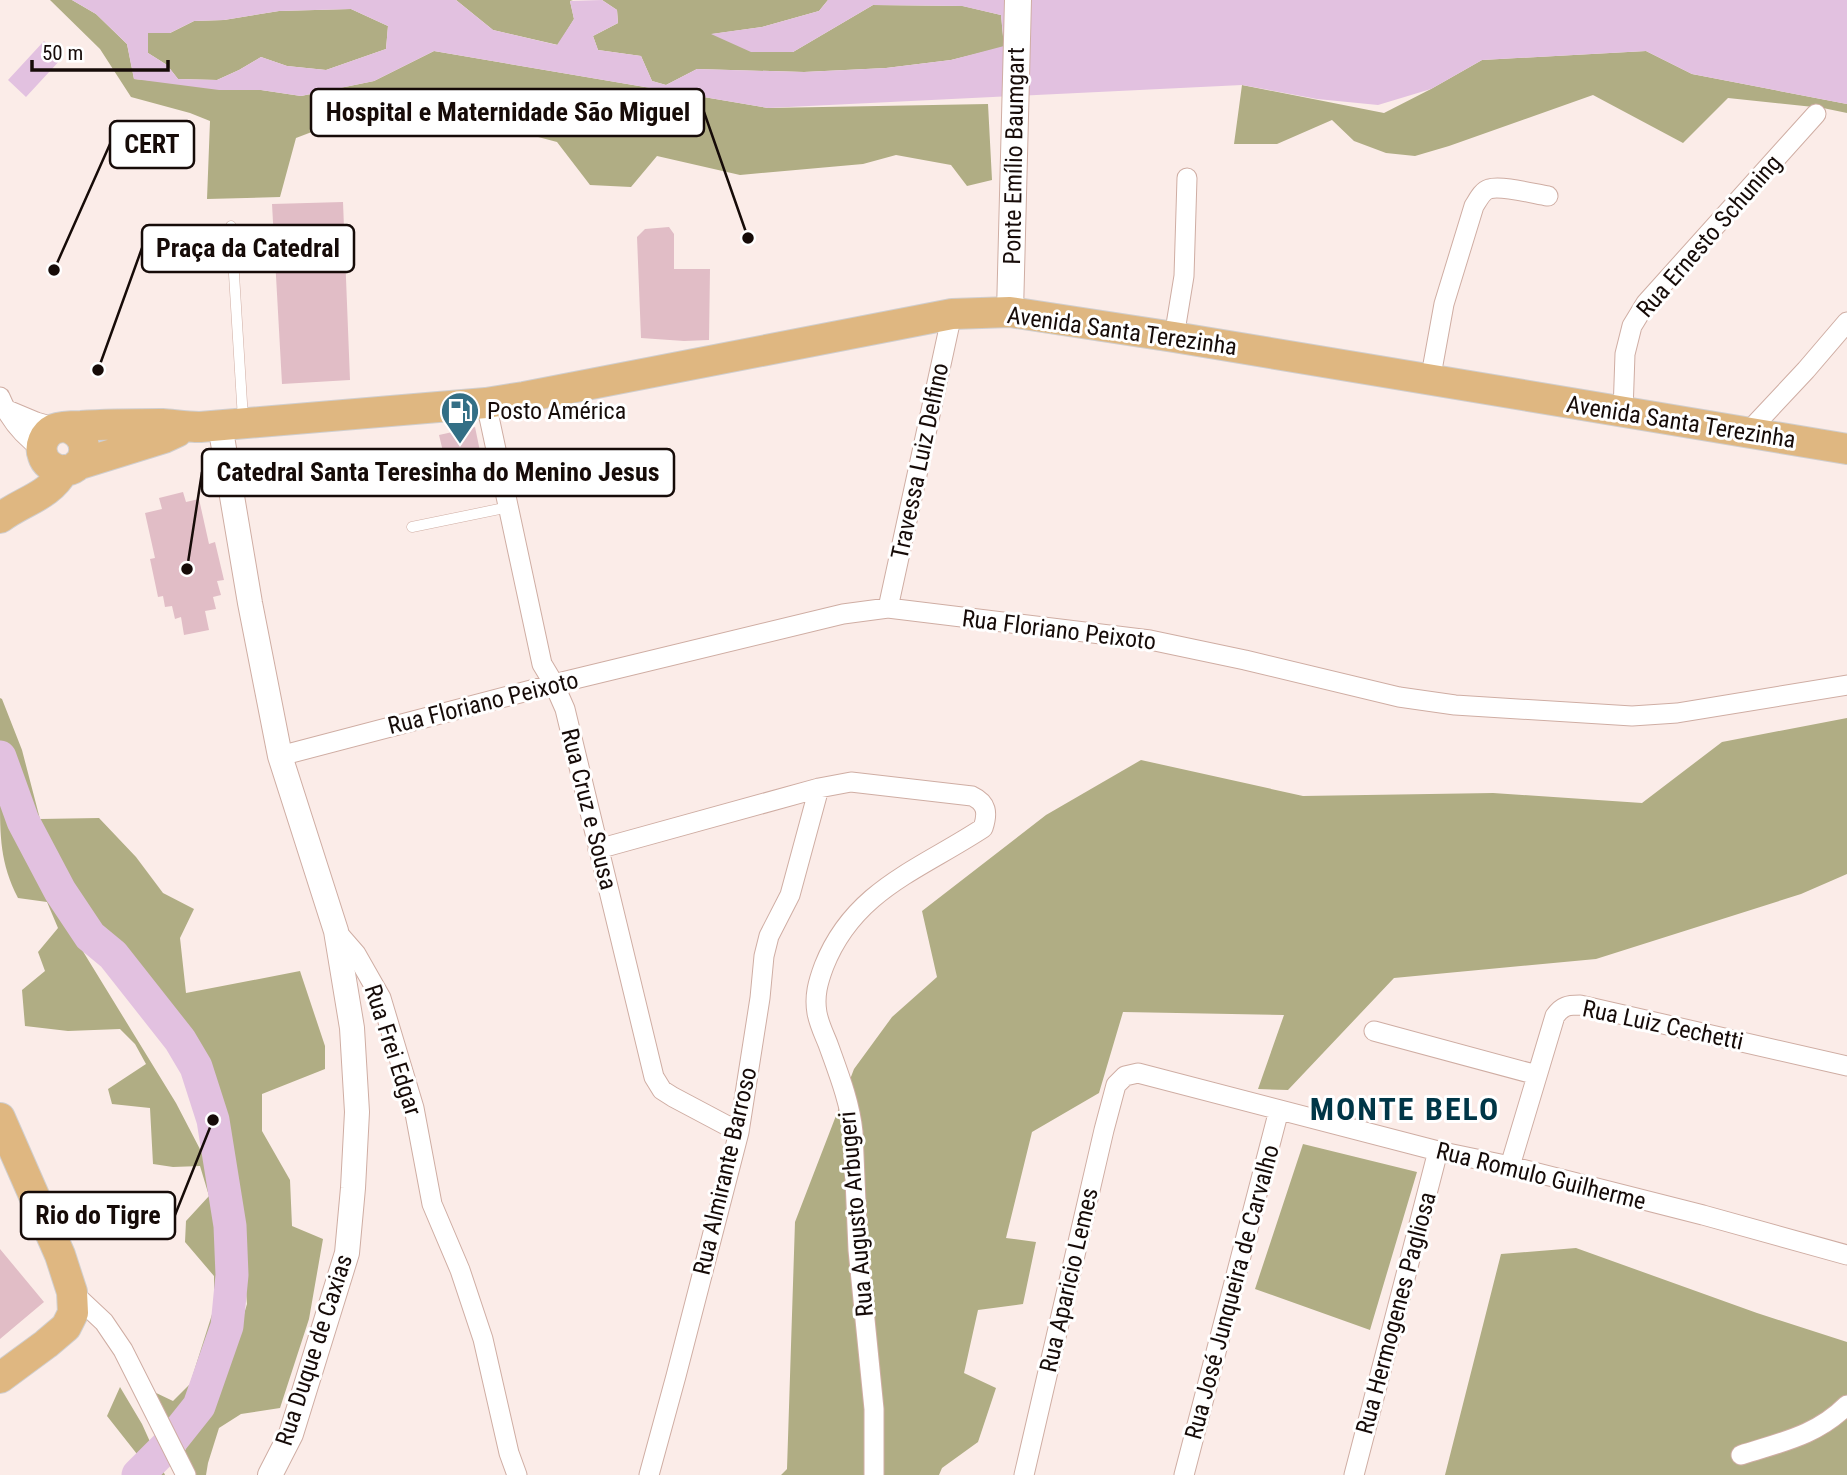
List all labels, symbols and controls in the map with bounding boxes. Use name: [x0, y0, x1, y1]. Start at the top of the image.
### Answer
scale bar: [32, 28, 168, 72]
text: 50 m: [42, 41, 83, 65]
street label: Ponte Emílio Baumgart: [998, 47, 1030, 265]
callout: Hospital e Maternidade São Miguel: [311, 89, 704, 136]
text: Hospital e Maternidade São Miguel: [326, 97, 690, 127]
callout: CERT: [110, 121, 194, 168]
text: CERT: [124, 129, 180, 159]
street label: Rua Ernesto Schuning: [1631, 149, 1787, 323]
callout: Praça da Catedral: [142, 225, 354, 272]
text: Praça da Catedral: [156, 233, 340, 263]
street label: Avenida Santa Terezinha: [1005, 301, 1239, 361]
street label: Travessa Luiz Delfino: [886, 360, 954, 562]
fuel station icon: Posto América: [439, 390, 481, 445]
street label: Avenida Santa Terezinha: [1564, 390, 1798, 454]
place label: Posto América: [487, 397, 626, 425]
callout: Catedral Santa Teresinha do Menino Jesus: [202, 449, 674, 496]
text: Catedral Santa Teresinha do Menino Jesus: [217, 457, 659, 487]
street label: Rua Floriano Peixoto: [960, 604, 1158, 656]
street label: Rua Floriano Peixoto: [385, 666, 581, 740]
street label: Rua Cruz e Sousa: [555, 725, 623, 893]
street label: Rua Frei Edgar: [359, 981, 427, 1119]
street label: Rua Luiz Cechetti: [1580, 994, 1746, 1056]
street label: Rua Almirante Barroso: [687, 1065, 763, 1277]
district label: MONTE BELO: [1310, 1090, 1500, 1128]
street label: Rua Augusto Arbugeri: [833, 1110, 879, 1318]
street label: Rua Romulo Guilherme: [1433, 1136, 1649, 1216]
street label: Rua José Junqueira de Carvalho: [1179, 1142, 1285, 1442]
street label: Rua Aparicio Lemes: [1034, 1185, 1104, 1375]
street label: Rua Hermogenes Pagliosa: [1350, 1189, 1442, 1437]
callout: Rio do Tigre: [21, 1192, 175, 1239]
text: Rio do Tigre: [35, 1200, 161, 1230]
street label: Rua Duque de Caxias: [270, 1251, 358, 1449]

